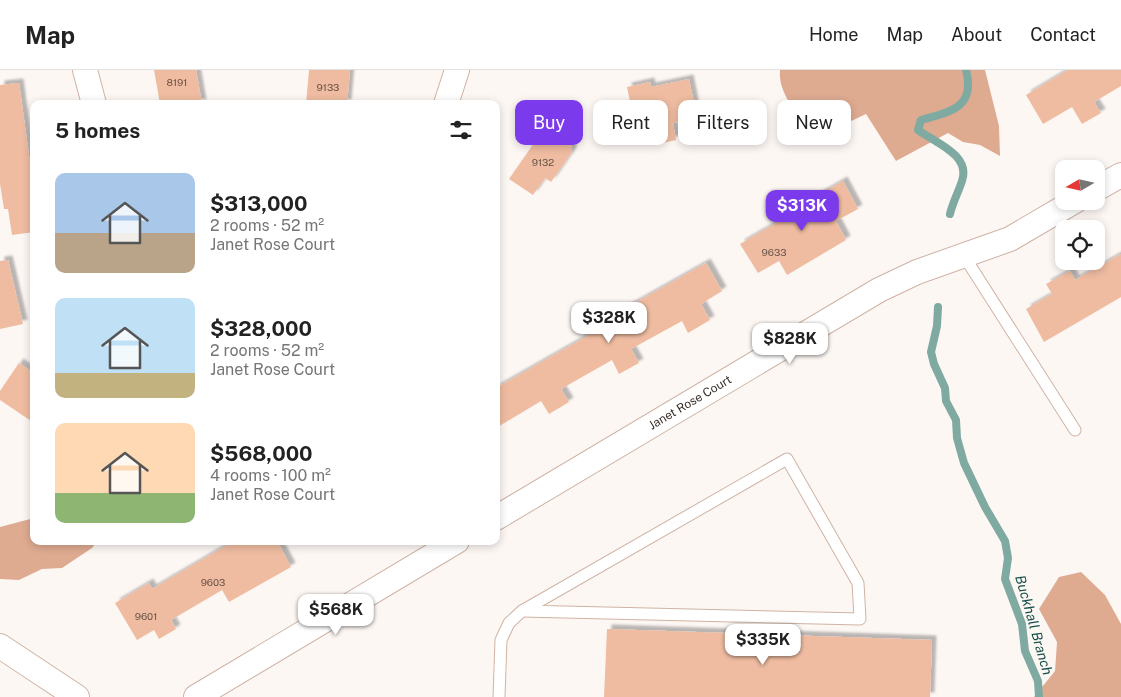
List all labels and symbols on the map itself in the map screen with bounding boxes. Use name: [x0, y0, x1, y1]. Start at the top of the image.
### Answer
house number: 8191: [167, 76, 187, 88]
house number: 9133: [317, 81, 339, 93]
house number: 9132: [532, 156, 554, 168]
north arrow: [1055, 160, 1105, 210]
pin: $313K: [767, 190, 837, 232]
house number: 9633: [762, 246, 786, 258]
pin: $328K: [574, 302, 644, 344]
pin: $828K: [755, 322, 825, 365]
street label: Janet Rose Court: [646, 372, 734, 432]
water label: Buckhall Branch: [1012, 573, 1056, 677]
house number: 9603: [201, 576, 225, 588]
pin: $568K: [301, 594, 371, 636]
house number: 9601: [135, 610, 157, 622]
pin: $335K: [728, 624, 798, 666]

